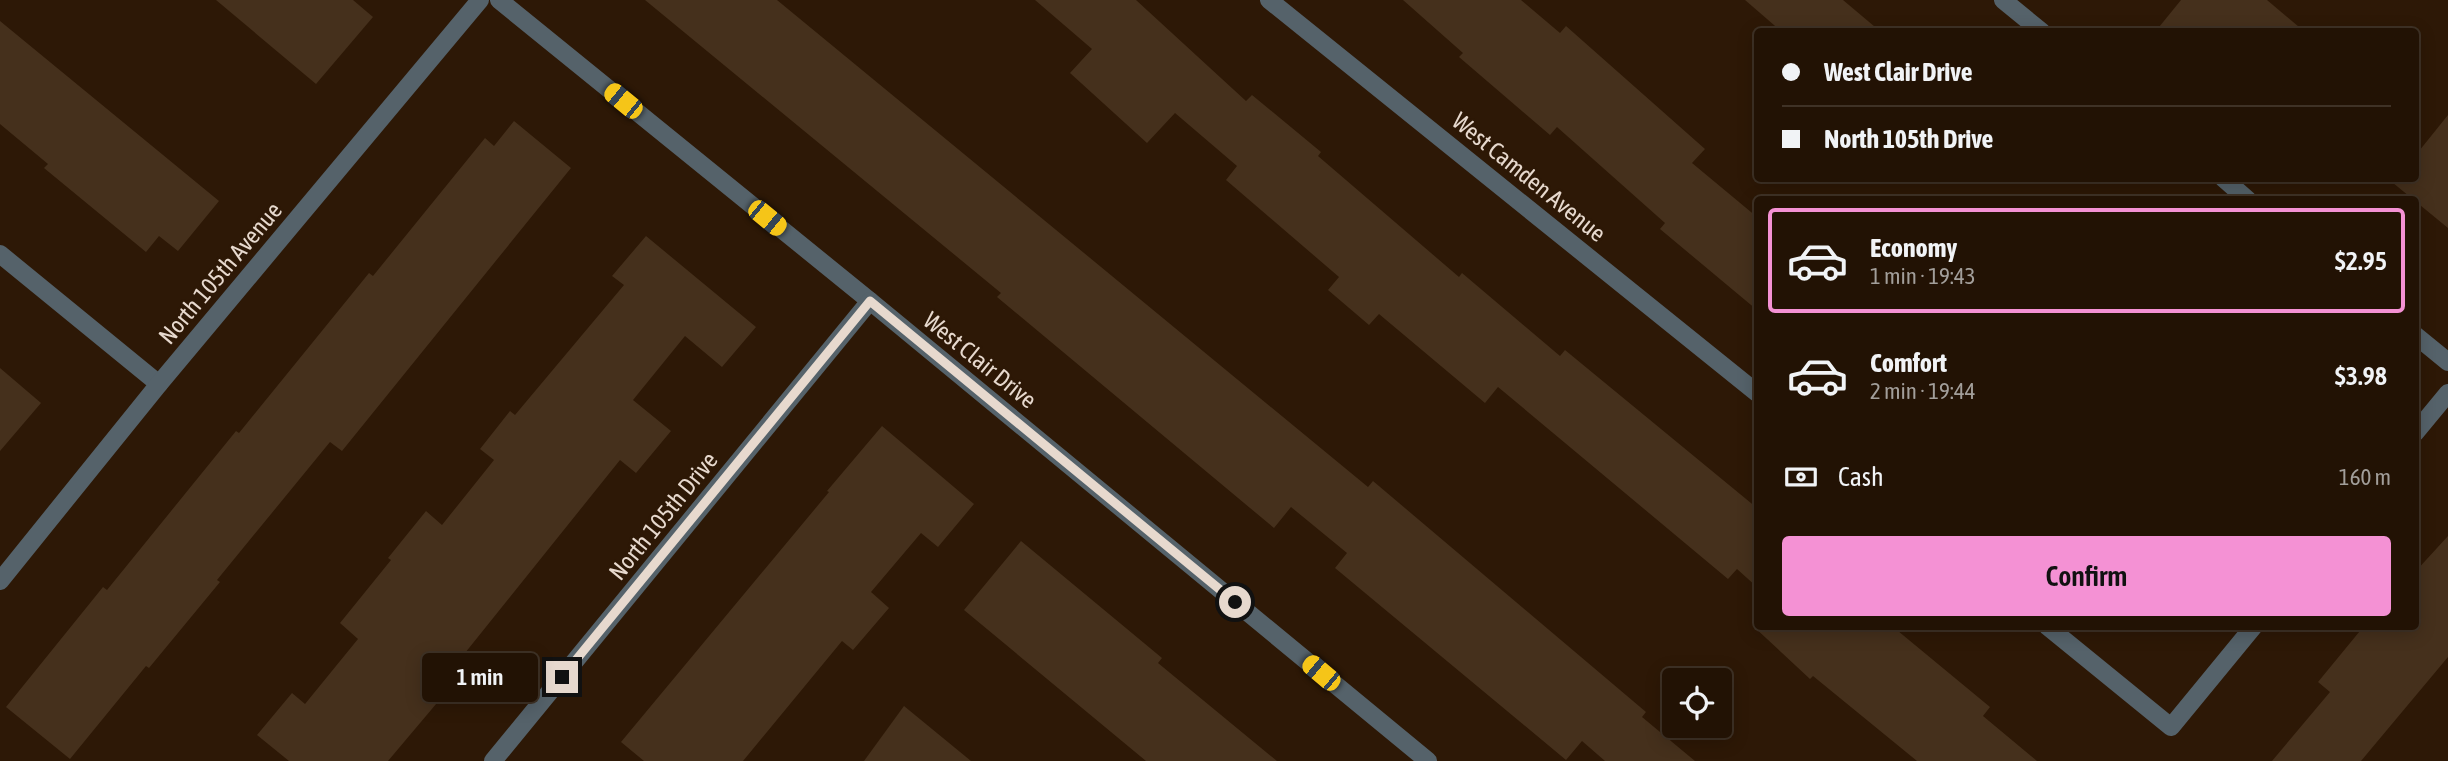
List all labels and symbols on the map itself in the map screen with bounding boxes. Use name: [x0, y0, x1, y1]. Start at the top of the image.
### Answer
car: [601, 80, 646, 122]
street label: West Camden Avenue: [1447, 107, 1611, 247]
street label: North 105th Avenue: [153, 197, 287, 349]
car: [745, 197, 790, 239]
street label: West Clair Drive: [918, 306, 1042, 414]
street label: North 105th Drive: [603, 447, 723, 585]
route start: [1219, 586, 1251, 618]
car: [1299, 651, 1344, 695]
callout: 1 min: [422, 652, 538, 702]
route end: [546, 661, 578, 693]

